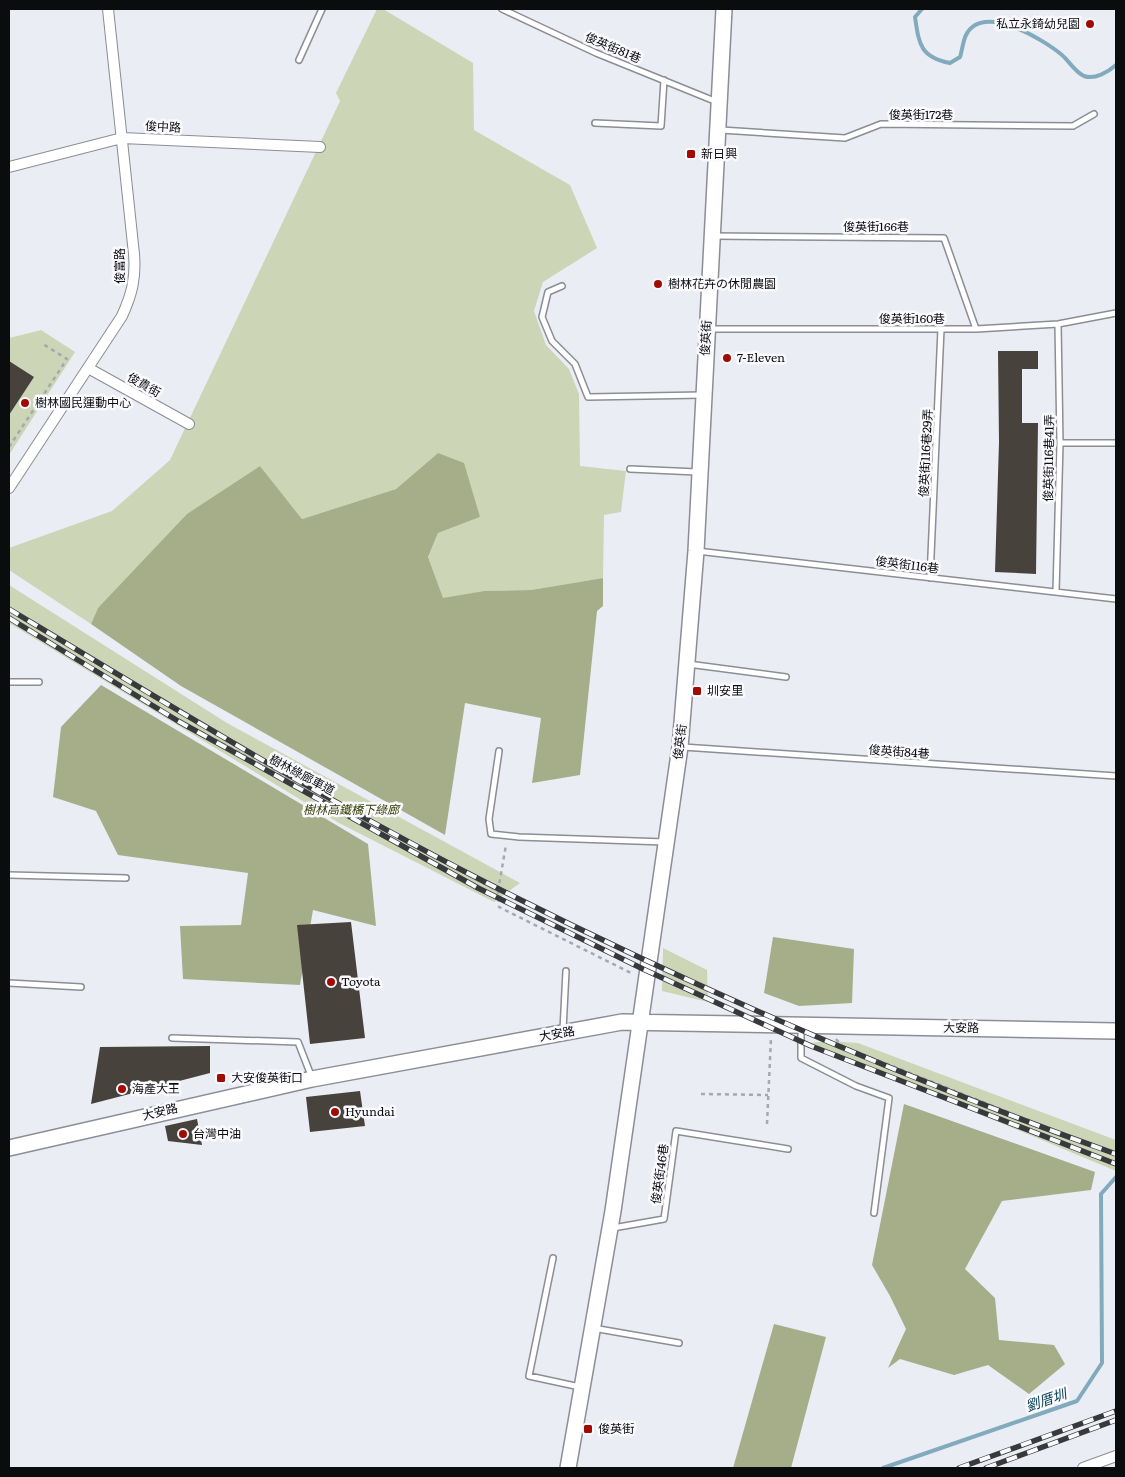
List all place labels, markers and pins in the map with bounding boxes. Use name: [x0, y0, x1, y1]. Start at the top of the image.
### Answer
place label: 私立永錡幼兒園: [996, 14, 1080, 32]
marker: 私立永錡幼兒園: [1084, 18, 1096, 30]
place label: 新日興: [701, 144, 737, 162]
marker: 新日興: [685, 148, 697, 160]
place label: 樹林花卉の休閒農園: [668, 274, 776, 292]
marker: 樹林花卉の休閒農園: [652, 278, 664, 290]
place label: 7-Eleven: [737, 348, 785, 366]
marker: 7-Eleven: [721, 352, 733, 364]
place label: 樹林國民運動中心: [35, 393, 131, 411]
marker: 樹林國民運動中心: [19, 397, 31, 409]
place label: 圳安里: [707, 681, 743, 699]
marker: 圳安里: [691, 685, 703, 697]
place label: Toyota: [341, 972, 381, 990]
marker: Toyota: [325, 976, 337, 988]
place label: 大安俊英街口: [231, 1068, 303, 1086]
marker: 大安俊英街口: [215, 1072, 227, 1084]
place label: 海產大王: [132, 1079, 180, 1097]
marker: 海產大王: [116, 1083, 128, 1095]
place label: Hyundai: [345, 1102, 395, 1120]
marker: Hyundai: [329, 1106, 341, 1118]
place label: 台灣中油: [193, 1124, 241, 1142]
marker: 台灣中油: [177, 1128, 189, 1140]
place label: 俊英街: [598, 1419, 634, 1437]
marker: 俊英街: [582, 1423, 594, 1435]

